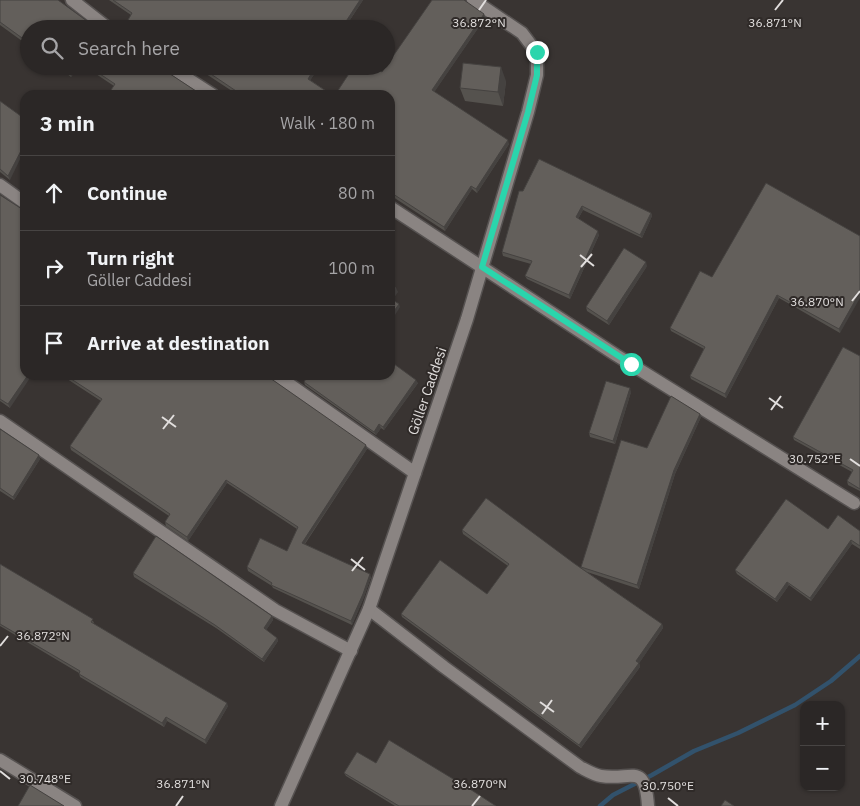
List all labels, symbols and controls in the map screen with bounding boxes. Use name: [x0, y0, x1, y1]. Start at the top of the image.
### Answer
text: 36.872°N: [452, 15, 506, 30]
text: 36.871°N: [748, 15, 802, 30]
search box: [20, 20, 395, 75]
icon: search: [38, 34, 66, 62]
text: Search here: [78, 36, 180, 60]
route end: [526, 41, 549, 64]
text: 3 min: [40, 109, 95, 137]
text: Walk · 180 m: [280, 113, 375, 133]
icon: ahead: [40, 179, 68, 207]
text: Continue: [87, 181, 167, 205]
text: 80 m: [338, 183, 375, 203]
text: Turn right: [87, 246, 174, 270]
icon: right: [40, 254, 68, 282]
text: 100 m: [328, 258, 375, 278]
text: Göller Caddesi: [87, 270, 192, 290]
text: 36.870°N: [790, 294, 844, 309]
icon: arrive: [40, 329, 68, 357]
text: Arrive at destination: [87, 331, 270, 355]
street label: Göller Caddesi: [404, 345, 450, 437]
route start: [620, 353, 643, 376]
text: 30.752°E: [789, 451, 841, 466]
text: 36.872°N: [16, 628, 70, 643]
map controls: [800, 701, 845, 791]
button: +: [800, 701, 845, 746]
button: −: [800, 746, 845, 791]
text: 30.748°E: [19, 771, 71, 786]
text: 36.871°N: [156, 776, 210, 791]
text: 36.870°N: [453, 776, 507, 791]
text: 30.750°E: [642, 778, 694, 793]

